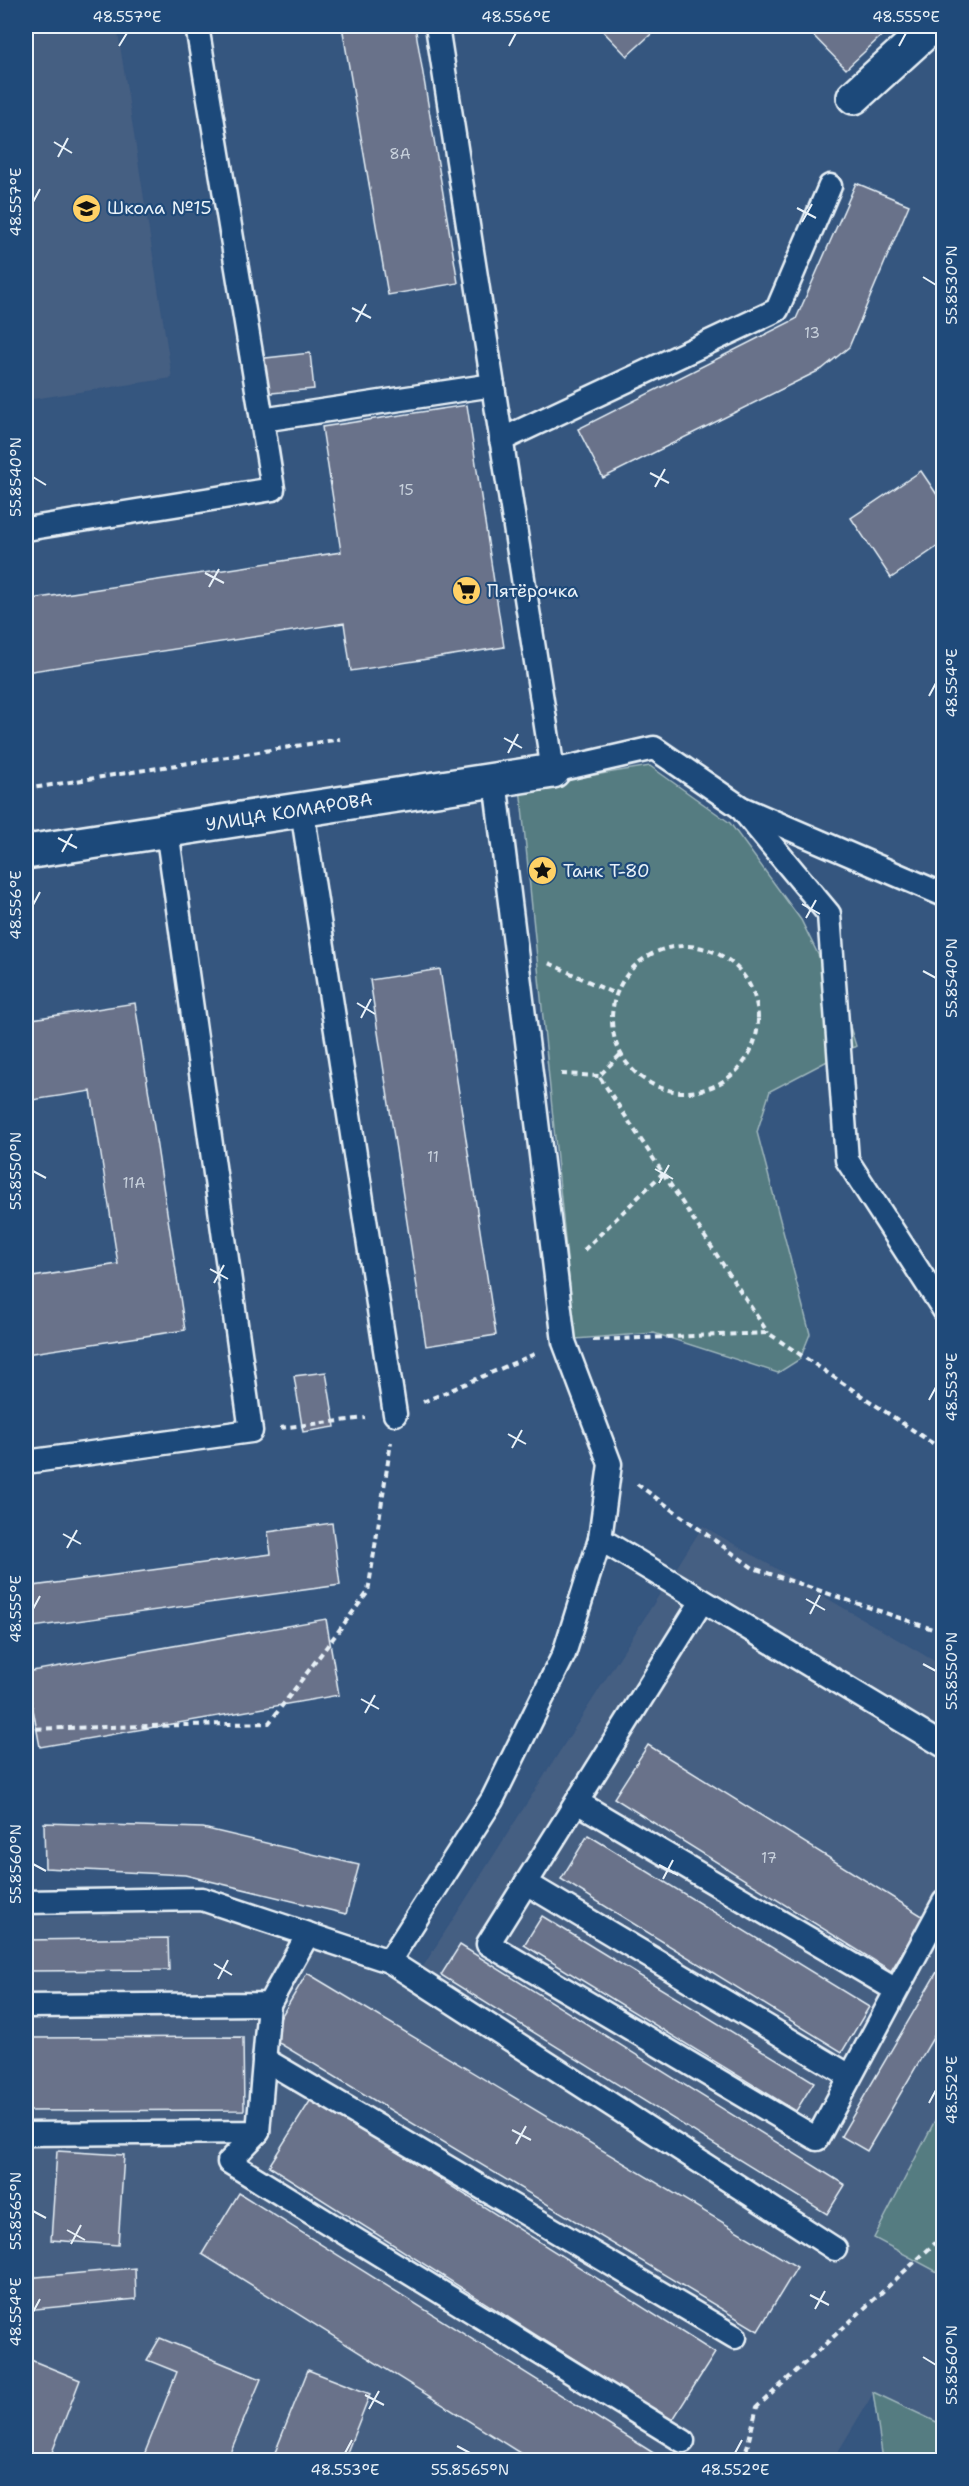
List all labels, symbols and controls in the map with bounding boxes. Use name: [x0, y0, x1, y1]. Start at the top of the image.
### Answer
text: 48.557°E: [93, 7, 161, 27]
text: 48.556°E: [481, 7, 551, 27]
text: 48.555°E: [872, 7, 940, 27]
house number: 8А: [389, 144, 411, 164]
text: 48.557°E: [6, 168, 26, 236]
school or university icon: Школа №15: [70, 192, 102, 224]
place label: Школа №15: [107, 196, 211, 220]
text: 55.8530°N: [942, 245, 962, 325]
house number: 13: [804, 323, 820, 343]
text: 55.8540°N: [6, 437, 26, 517]
house number: 15: [398, 480, 414, 500]
supermarket icon: Пятёрочка: [450, 575, 482, 607]
place label: Пятёрочка: [487, 579, 578, 603]
text: 48.554°E: [942, 648, 962, 718]
street label: УЛИЦА КОМАРОВА: [204, 787, 374, 837]
place icon: Танк Т-80: [526, 855, 558, 887]
place label: Танк Т-80: [563, 859, 650, 883]
text: 48.556°E: [6, 870, 26, 940]
text: 55.8540°N: [942, 938, 962, 1018]
text: 55.8550°N: [6, 1132, 26, 1210]
house number: 11: [427, 1147, 439, 1167]
house number: 11А: [123, 1173, 146, 1193]
text: 48.553°E: [942, 1353, 962, 1421]
text: 48.555°E: [6, 1575, 26, 1643]
text: 55.8550°N: [942, 1632, 962, 1710]
text: 55.8560°N: [6, 1824, 26, 1904]
house number: 17: [761, 1848, 777, 1868]
text: 48.552°E: [942, 2056, 962, 2124]
text: 55.8565°N: [6, 2172, 26, 2250]
text: 48.554°E: [6, 2277, 26, 2347]
text: 55.8560°N: [942, 2325, 962, 2405]
text: 48.553°E: [311, 2460, 379, 2480]
text: 55.8565°N: [431, 2460, 509, 2480]
text: 48.552°E: [701, 2460, 769, 2480]

